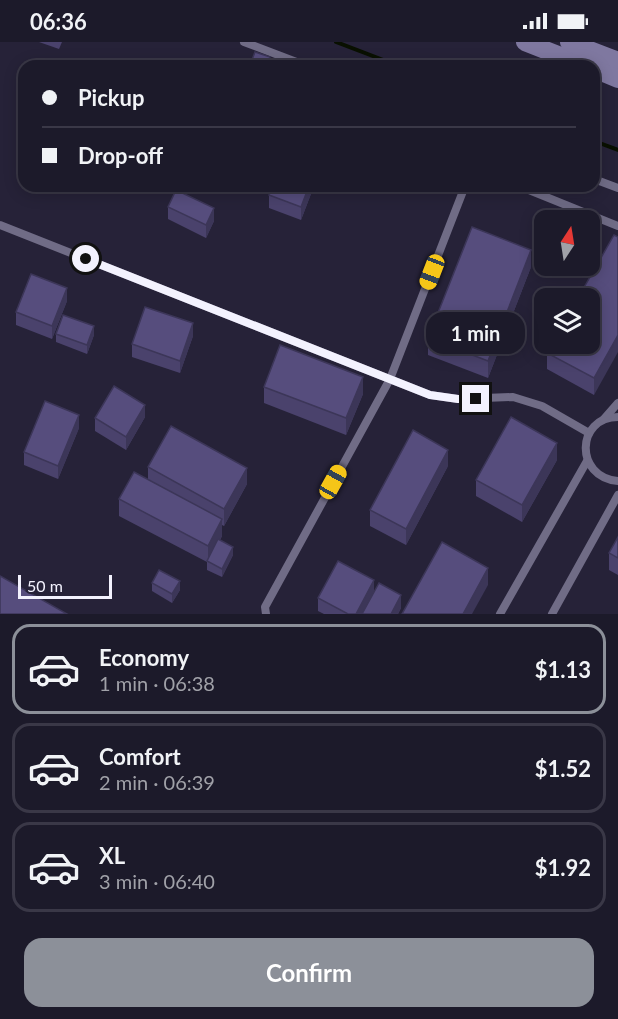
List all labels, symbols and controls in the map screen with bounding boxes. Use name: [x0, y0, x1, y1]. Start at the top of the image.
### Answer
text: 06:36: [30, 8, 87, 35]
text: Pickup: [78, 84, 144, 111]
text: Drop-off: [78, 142, 163, 169]
north arrow: [534, 210, 600, 276]
map controls: [534, 210, 600, 354]
route start: [72, 245, 99, 272]
car: [417, 252, 447, 292]
button: layers: [534, 288, 600, 354]
callout: 1 min: [426, 312, 526, 354]
text: 1 min: [451, 321, 500, 345]
route end: [462, 385, 489, 412]
car: [316, 462, 350, 502]
scale bar: [18, 572, 112, 600]
text: 50 m: [27, 576, 63, 595]
icon: car: [27, 642, 81, 696]
text: Economy: [99, 644, 189, 671]
text: $1.13: [535, 656, 591, 683]
text: 1 min · 06:38: [99, 671, 215, 695]
icon: car: [27, 741, 81, 795]
text: Comfort: [99, 743, 181, 770]
text: $1.52: [535, 755, 591, 782]
text: 2 min · 06:39: [99, 770, 215, 794]
icon: car: [27, 840, 81, 894]
text: XL: [99, 842, 125, 869]
text: $1.92: [535, 854, 591, 881]
text: 3 min · 06:40: [99, 869, 215, 893]
button: Confirm: [24, 938, 594, 1007]

